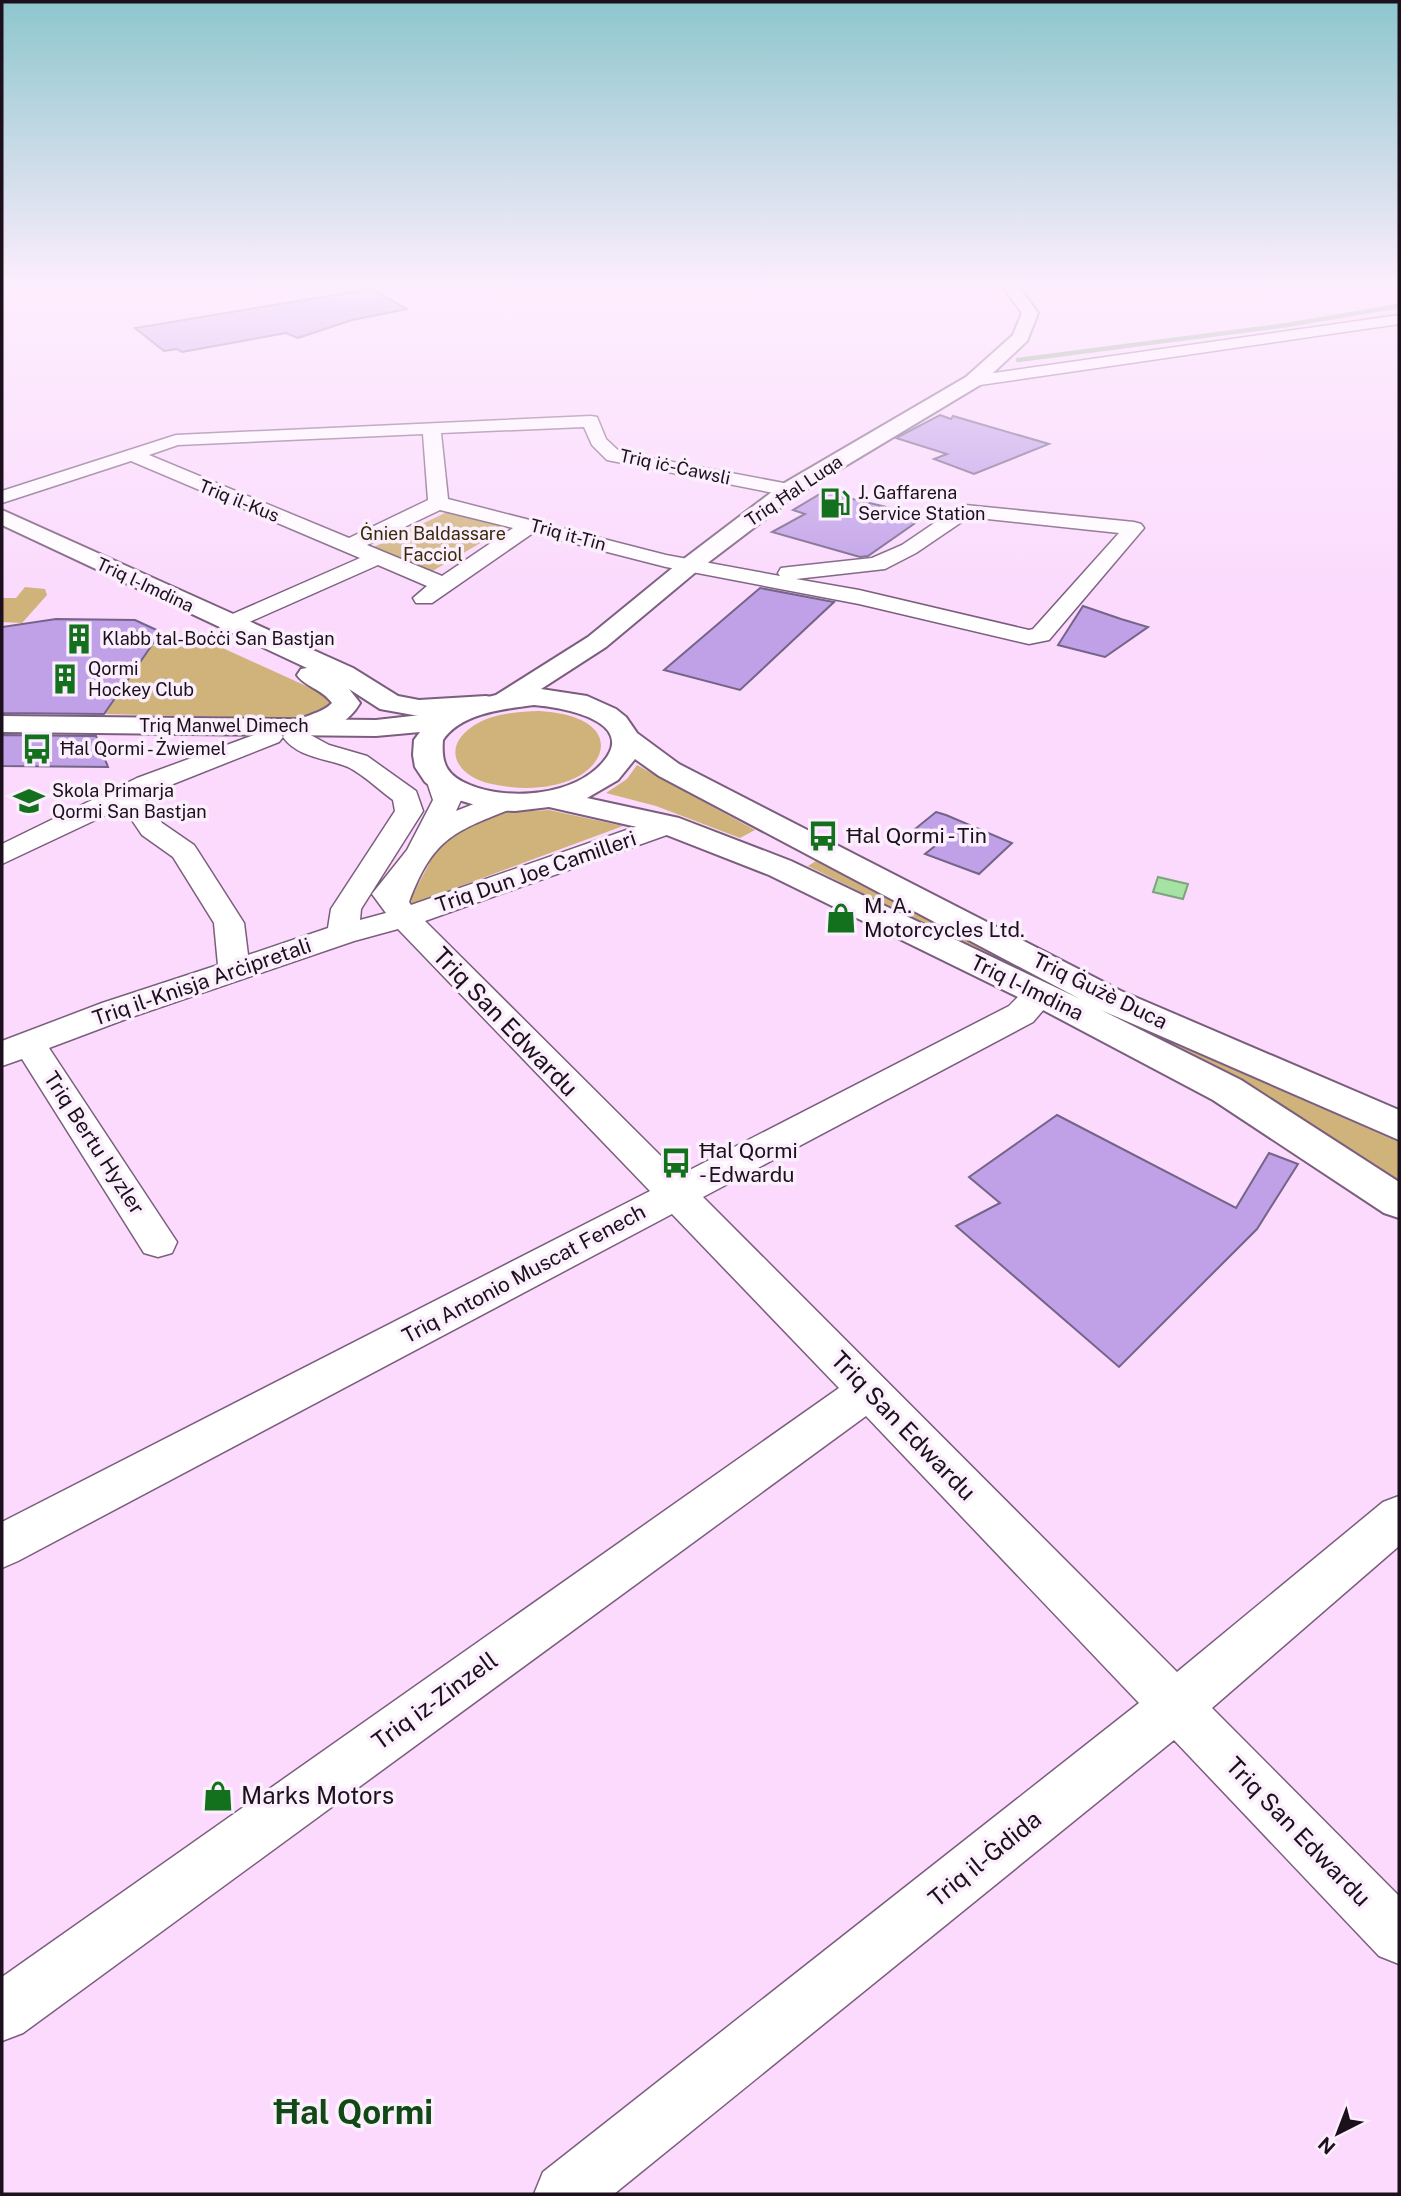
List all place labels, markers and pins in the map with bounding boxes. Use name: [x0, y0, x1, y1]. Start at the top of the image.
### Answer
place label: J. Gaffarena Service Station: [858, 482, 985, 524]
fuel station icon: J. Gaffarena Service Station: [818, 486, 852, 520]
building icon: Klabb tal-Boċċi San Bastjan: [62, 622, 96, 656]
place label: Klabb tal-Boċċi San Bastjan: [102, 628, 335, 649]
place label: Qormi Hockey Club: [88, 658, 194, 700]
building icon: Qormi Hockey Club: [48, 662, 82, 696]
bus stop icon: Ħal Qormi - Żwiemel: [20, 732, 54, 766]
place label: Ħal Qormi - Żwiemel: [60, 737, 226, 759]
place label: Skola Primarja Qormi San Bastjan: [52, 780, 207, 822]
school or university icon: Skola Primarja Qormi San Bastjan: [12, 784, 46, 818]
bus stop icon: Ħal Qormi - Tin: [806, 819, 840, 853]
place label: Ħal Qormi - Tin: [846, 823, 987, 848]
place label: M. A. Motorcycles Ltd.: [864, 893, 1025, 942]
shop icon: M. A. Motorcycles Ltd.: [824, 901, 858, 935]
place label: Ħal Qormi - Edwardu: [699, 1138, 798, 1187]
bus stop icon: Ħal Qormi - Edwardu: [659, 1146, 693, 1180]
shop icon: Marks Motors: [201, 1779, 235, 1813]
place label: Marks Motors: [241, 1781, 394, 1809]

